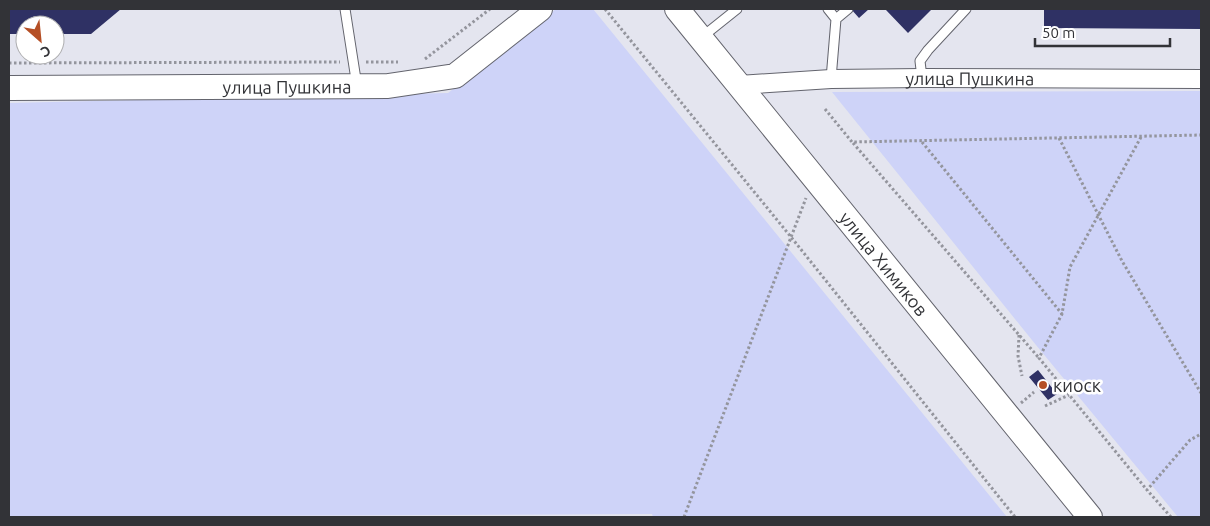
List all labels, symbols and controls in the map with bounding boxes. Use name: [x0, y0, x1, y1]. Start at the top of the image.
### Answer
north arrow: [15, 15, 65, 65]
scale bar: [1035, 15, 1170, 47]
text: 50 m: [1042, 24, 1075, 41]
text: С: [38, 42, 54, 61]
street label: улица Пушкина: [905, 68, 1034, 88]
street label: улица Пушкина: [223, 76, 351, 97]
street label: улица Химиков: [836, 207, 932, 320]
place label: киоск: [1053, 375, 1101, 395]
marker: киоск: [1037, 379, 1049, 391]

